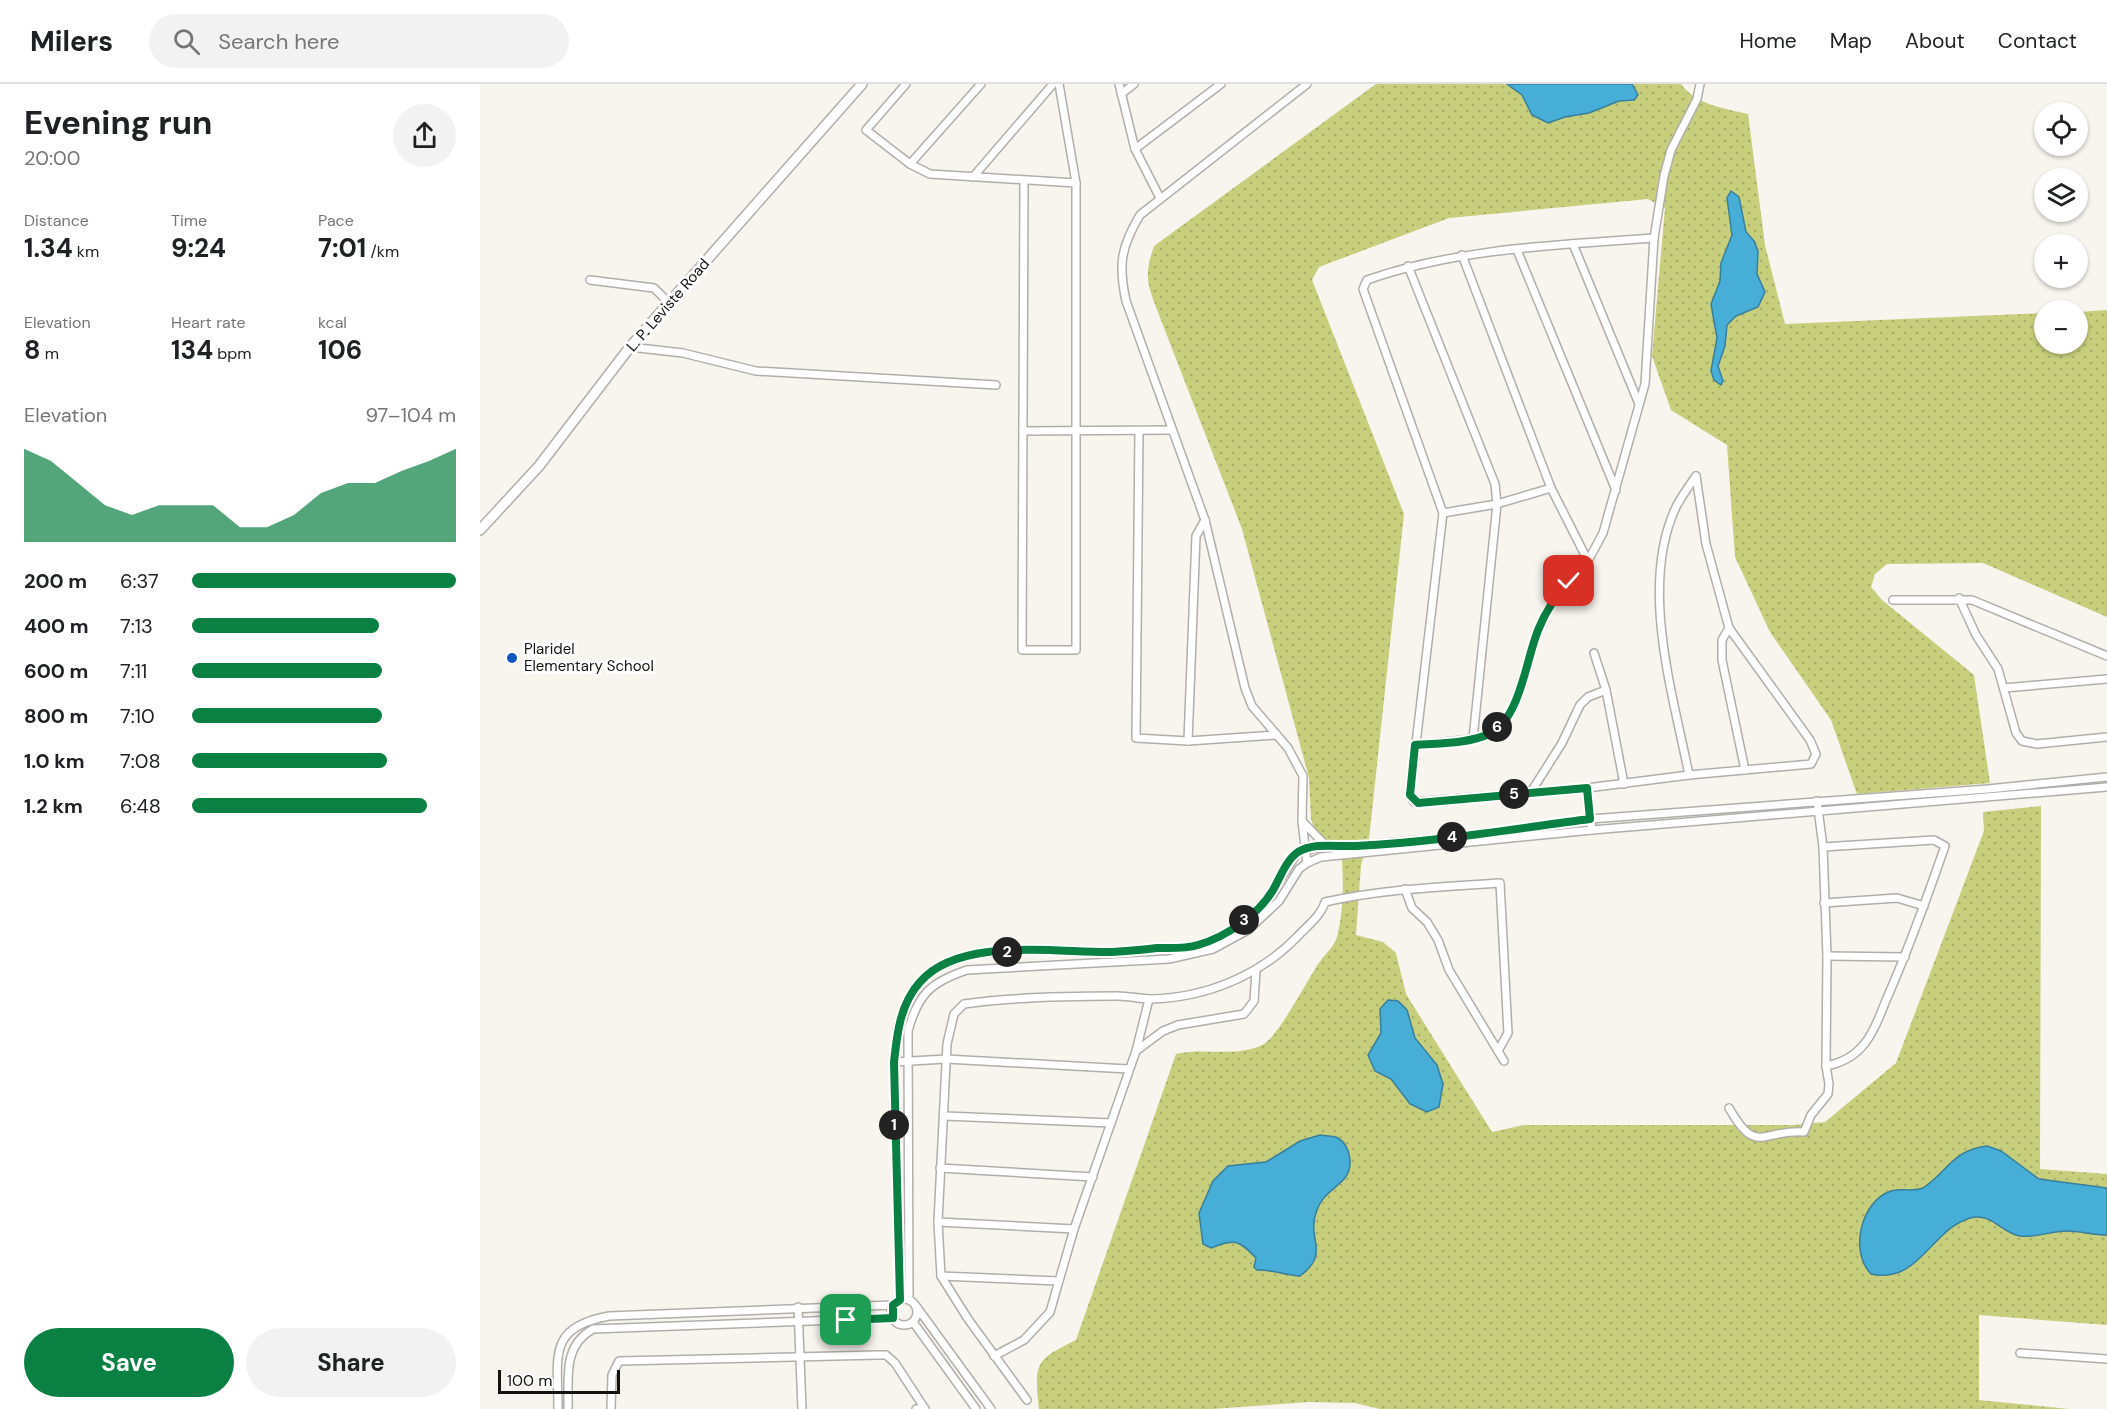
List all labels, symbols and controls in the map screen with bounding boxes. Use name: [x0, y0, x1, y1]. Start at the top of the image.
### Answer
search box: [149, 14, 569, 68]
text: Milers: [30, 23, 113, 60]
icon: search: [170, 25, 203, 58]
text: Search here: [218, 27, 340, 56]
text: Home: [1739, 27, 1797, 55]
text: Map: [1830, 27, 1872, 55]
text: About: [1905, 27, 1965, 55]
text: Contact: [1998, 27, 2077, 55]
text: Evening run: [24, 101, 212, 144]
map controls: [2034, 102, 2088, 354]
button: locate: [2034, 102, 2088, 156]
button: share: [393, 104, 456, 167]
text: 20:00: [24, 145, 80, 171]
button: layers: [2034, 168, 2088, 222]
text: Distance: [24, 210, 89, 231]
text: Time: [171, 210, 207, 231]
text: Pace: [318, 210, 354, 231]
text: 1.34: [24, 231, 73, 265]
text: 9:24: [171, 231, 226, 265]
text: 7:01: [318, 231, 366, 265]
button: +: [2034, 234, 2088, 288]
text: km: [73, 241, 99, 262]
text: /km: [366, 241, 399, 262]
street label: L. P. Leviste Road: [622, 254, 714, 356]
button: −: [2034, 300, 2088, 354]
text: Elevation: [24, 312, 91, 333]
text: Heart rate: [171, 312, 246, 333]
text: kcal: [318, 312, 347, 333]
text: 8: [24, 333, 40, 367]
text: 134: [171, 333, 213, 367]
text: 106: [318, 333, 362, 367]
text: m: [40, 343, 59, 364]
text: bpm: [213, 343, 252, 364]
text: Elevation: [24, 402, 107, 428]
text: 97–104 m: [365, 402, 456, 428]
pin: [1543, 555, 1594, 606]
icon: check: [1552, 564, 1585, 597]
text: 200 m: [24, 568, 87, 594]
text: 6:37: [120, 568, 159, 594]
text: 400 m: [24, 613, 89, 639]
text: 7:13: [120, 613, 153, 639]
place label: Plaridel Elementary School: [524, 639, 654, 676]
marker: Plaridel Elementary School: [505, 651, 519, 665]
text: 600 m: [24, 658, 88, 684]
text: 7:11: [120, 658, 147, 684]
text: 800 m: [24, 703, 88, 729]
text: 7:10: [120, 703, 155, 729]
pin: 6: [1482, 712, 1512, 742]
text: 6: [1492, 716, 1502, 737]
text: 1.0 km: [24, 748, 85, 774]
text: 7:08: [120, 748, 161, 774]
pin: 5: [1499, 779, 1529, 809]
text: 5: [1509, 783, 1519, 804]
text: 1.2 km: [24, 793, 83, 819]
text: 6:48: [120, 793, 161, 819]
pin: 4: [1437, 822, 1467, 852]
text: 4: [1447, 826, 1457, 847]
pin: 3: [1229, 905, 1259, 935]
text: 3: [1239, 909, 1249, 930]
pin: 2: [992, 937, 1022, 967]
text: 2: [1002, 941, 1012, 962]
pin: 1: [879, 1110, 909, 1140]
text: 1: [891, 1114, 897, 1135]
pin: [820, 1294, 871, 1345]
icon: arrive: [829, 1303, 862, 1336]
button: Save: [24, 1328, 234, 1397]
button: Share: [246, 1328, 456, 1397]
scale bar: [498, 1367, 620, 1394]
text: 100 m: [507, 1370, 552, 1391]

